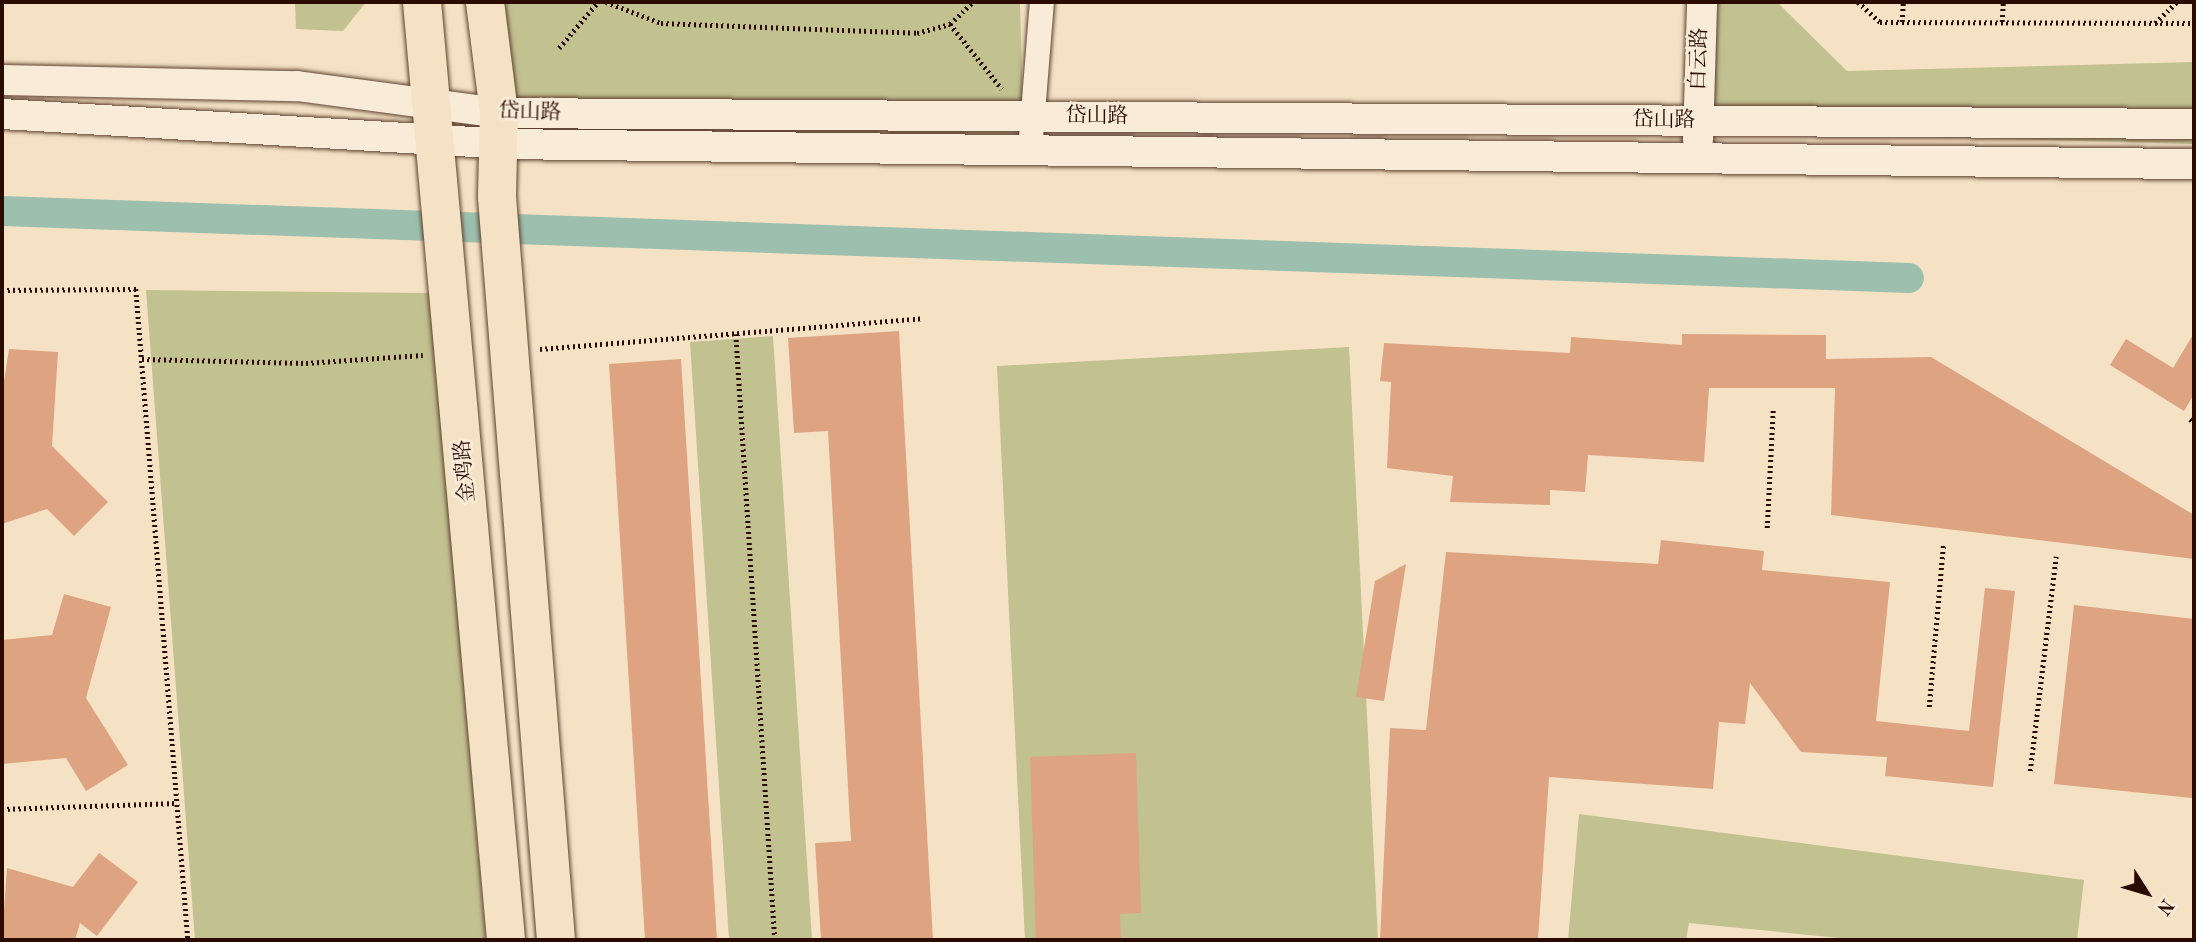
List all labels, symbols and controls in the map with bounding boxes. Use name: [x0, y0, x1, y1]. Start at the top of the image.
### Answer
street label: 白云路: [1686, 27, 1714, 91]
street label: 岱山路: [498, 100, 562, 126]
street label: 岱山路: [1066, 104, 1128, 130]
street label: 岱山路: [1633, 108, 1695, 134]
street label: 金鸡路: [451, 439, 481, 503]
north arrow: [2112, 858, 2182, 928]
text: N: [2152, 894, 2176, 917]

